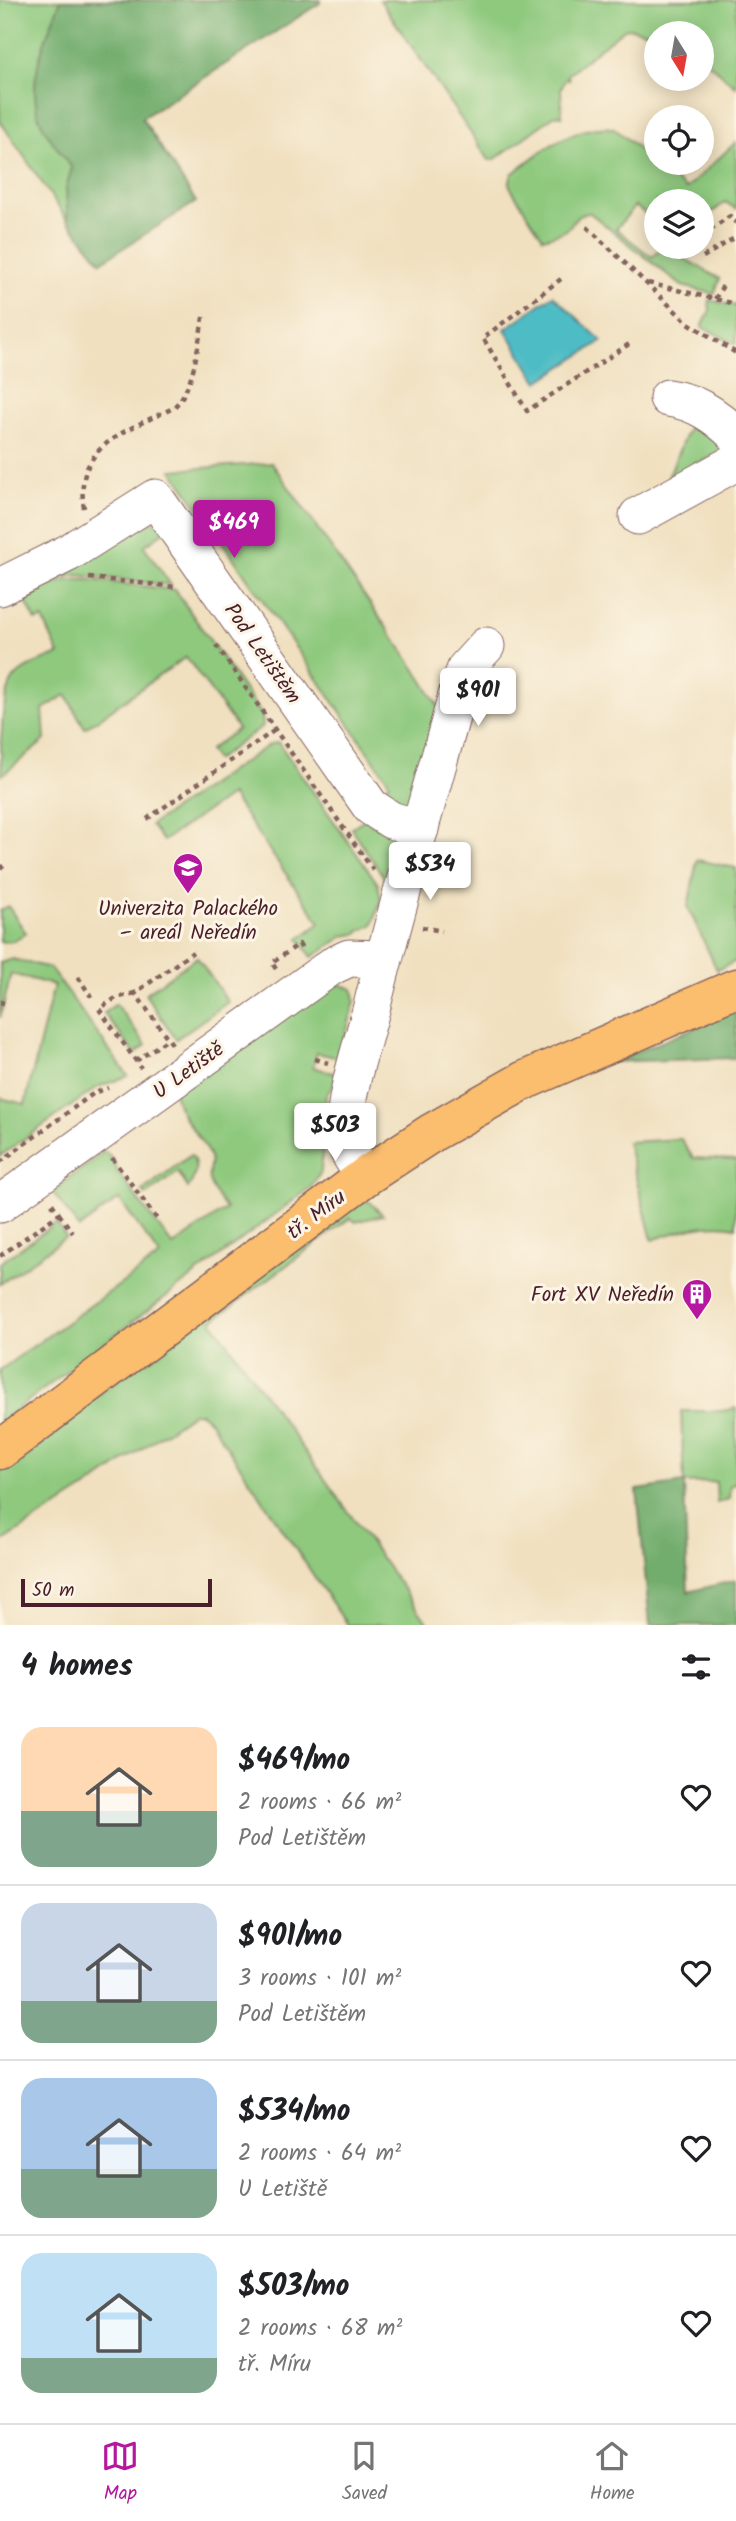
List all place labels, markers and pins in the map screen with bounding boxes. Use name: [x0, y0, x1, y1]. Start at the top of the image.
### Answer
pin: $469: [193, 500, 275, 560]
pin: $901: [437, 668, 519, 728]
pin: $534: [389, 842, 471, 902]
school or university icon: Univerzita Palackého – areál Neředín: [171, 851, 205, 895]
place label: Univerzita Palackého – areál Neředín: [98, 893, 278, 950]
pin: $503: [294, 1104, 376, 1163]
building icon: Fort XV Neředín: [680, 1277, 714, 1321]
place label: Fort XV Neředín: [531, 1279, 674, 1312]

